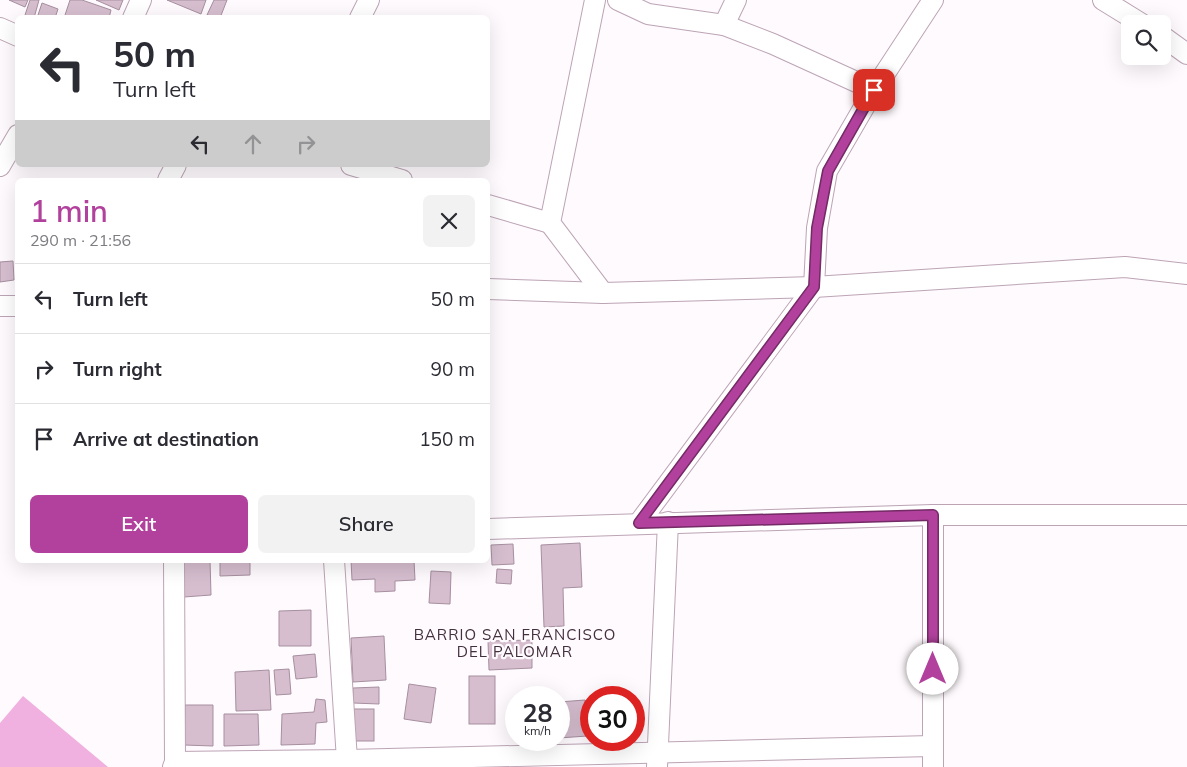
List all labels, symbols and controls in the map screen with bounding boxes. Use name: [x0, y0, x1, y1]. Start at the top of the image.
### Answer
map controls: [1121, 15, 1171, 65]
button: search: [1121, 15, 1171, 65]
text: 50 m: [113, 32, 196, 76]
icon: left: [30, 35, 95, 100]
pin: [853, 69, 895, 111]
text: Turn left: [113, 75, 196, 103]
icon: arrive: [860, 76, 888, 104]
icon: left: [186, 130, 214, 158]
icon: ahead: [239, 130, 267, 158]
icon: right: [292, 130, 320, 158]
text: 1 min: [30, 192, 108, 230]
button: close: [423, 195, 475, 247]
text: 290 m · 21:56: [30, 230, 131, 250]
icon: left: [30, 285, 58, 313]
text: Turn left: [73, 287, 148, 311]
text: 50 m: [431, 287, 475, 311]
icon: right: [30, 355, 58, 383]
text: Turn right: [73, 357, 162, 381]
text: 90 m: [431, 357, 475, 381]
icon: arrive: [30, 425, 58, 453]
text: Arrive at destination: [73, 427, 259, 451]
text: 150 m: [419, 427, 475, 451]
button: Exit: [30, 495, 248, 553]
button: Share: [258, 495, 475, 553]
district label: BARRIO SAN FRANCISCO DEL PALOMAR: [414, 625, 616, 661]
position arrow: [906, 642, 958, 694]
speed limit sign: 30: [580, 686, 645, 751]
text: 28: [522, 697, 553, 728]
text: km/h: [524, 723, 551, 738]

